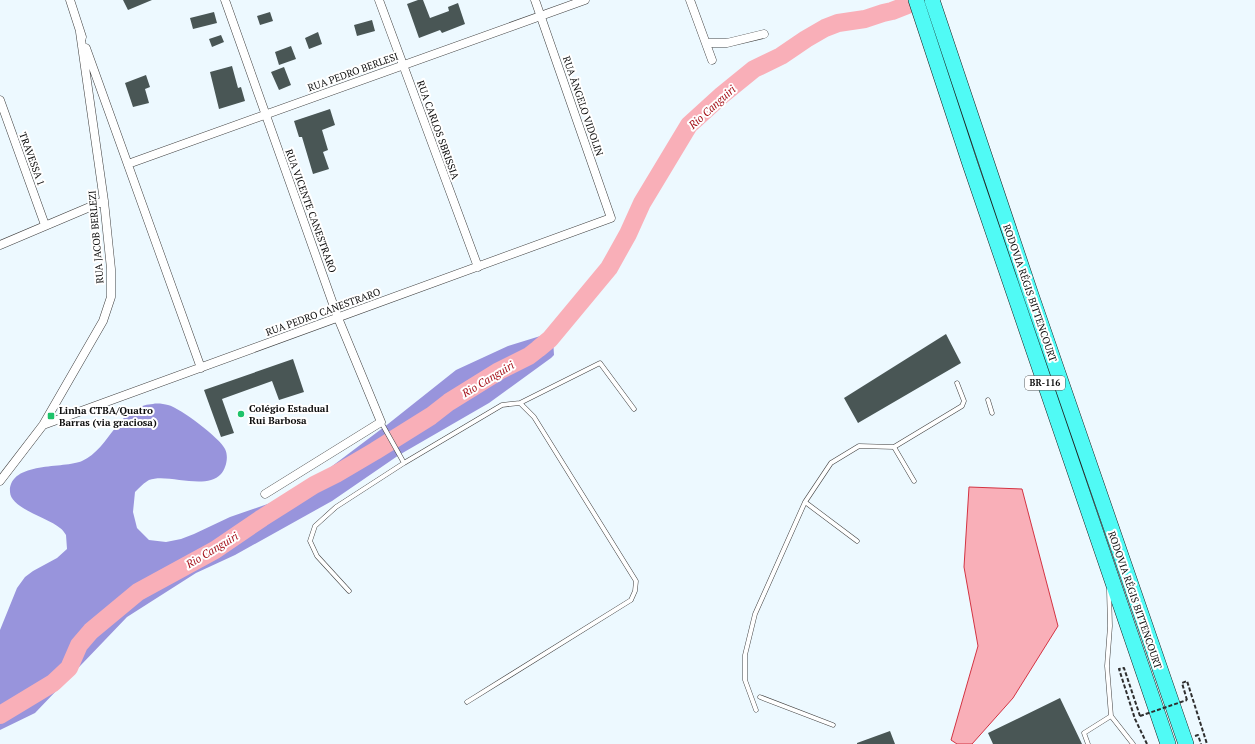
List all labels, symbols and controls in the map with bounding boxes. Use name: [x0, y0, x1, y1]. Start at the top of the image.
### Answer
street label: RUA PEDRO BERLESI: [306, 49, 401, 94]
street label: RUA ÂNGELO VIDOLIN: [560, 54, 606, 158]
street label: RUA CARLOS SBRISSIA: [414, 79, 462, 181]
water label: Rio Canguiri: [685, 82, 738, 132]
street label: TRAVESSA 1: [16, 130, 48, 188]
street label: RUA VICENTE CANESTRARO: [283, 147, 339, 275]
street label: RUA JACOB BERLEZI: [85, 189, 107, 284]
street label: RODOVIA RÉGIS BITTENCOURT: [1000, 222, 1060, 364]
street label: RUA PEDRO CANESTRARO: [264, 285, 382, 339]
water label: Rio Canguiri: [458, 358, 517, 401]
road number: BR-116: [1025, 376, 1065, 390]
place label: Colégio Estadual Rui Barbosa: [249, 402, 329, 427]
place label: Linha CTBA/Quatro Barras (via graciosa): [59, 404, 157, 429]
marker: Colégio Estadual Rui Barbosa: [236, 409, 246, 419]
marker: Linha CTBA/Quatro Barras (via graciosa): [46, 411, 56, 421]
water label: Rio Canguiri: [182, 529, 241, 572]
street label: RODOVIA RÉGIS BITTENCOURT: [1105, 529, 1165, 671]

